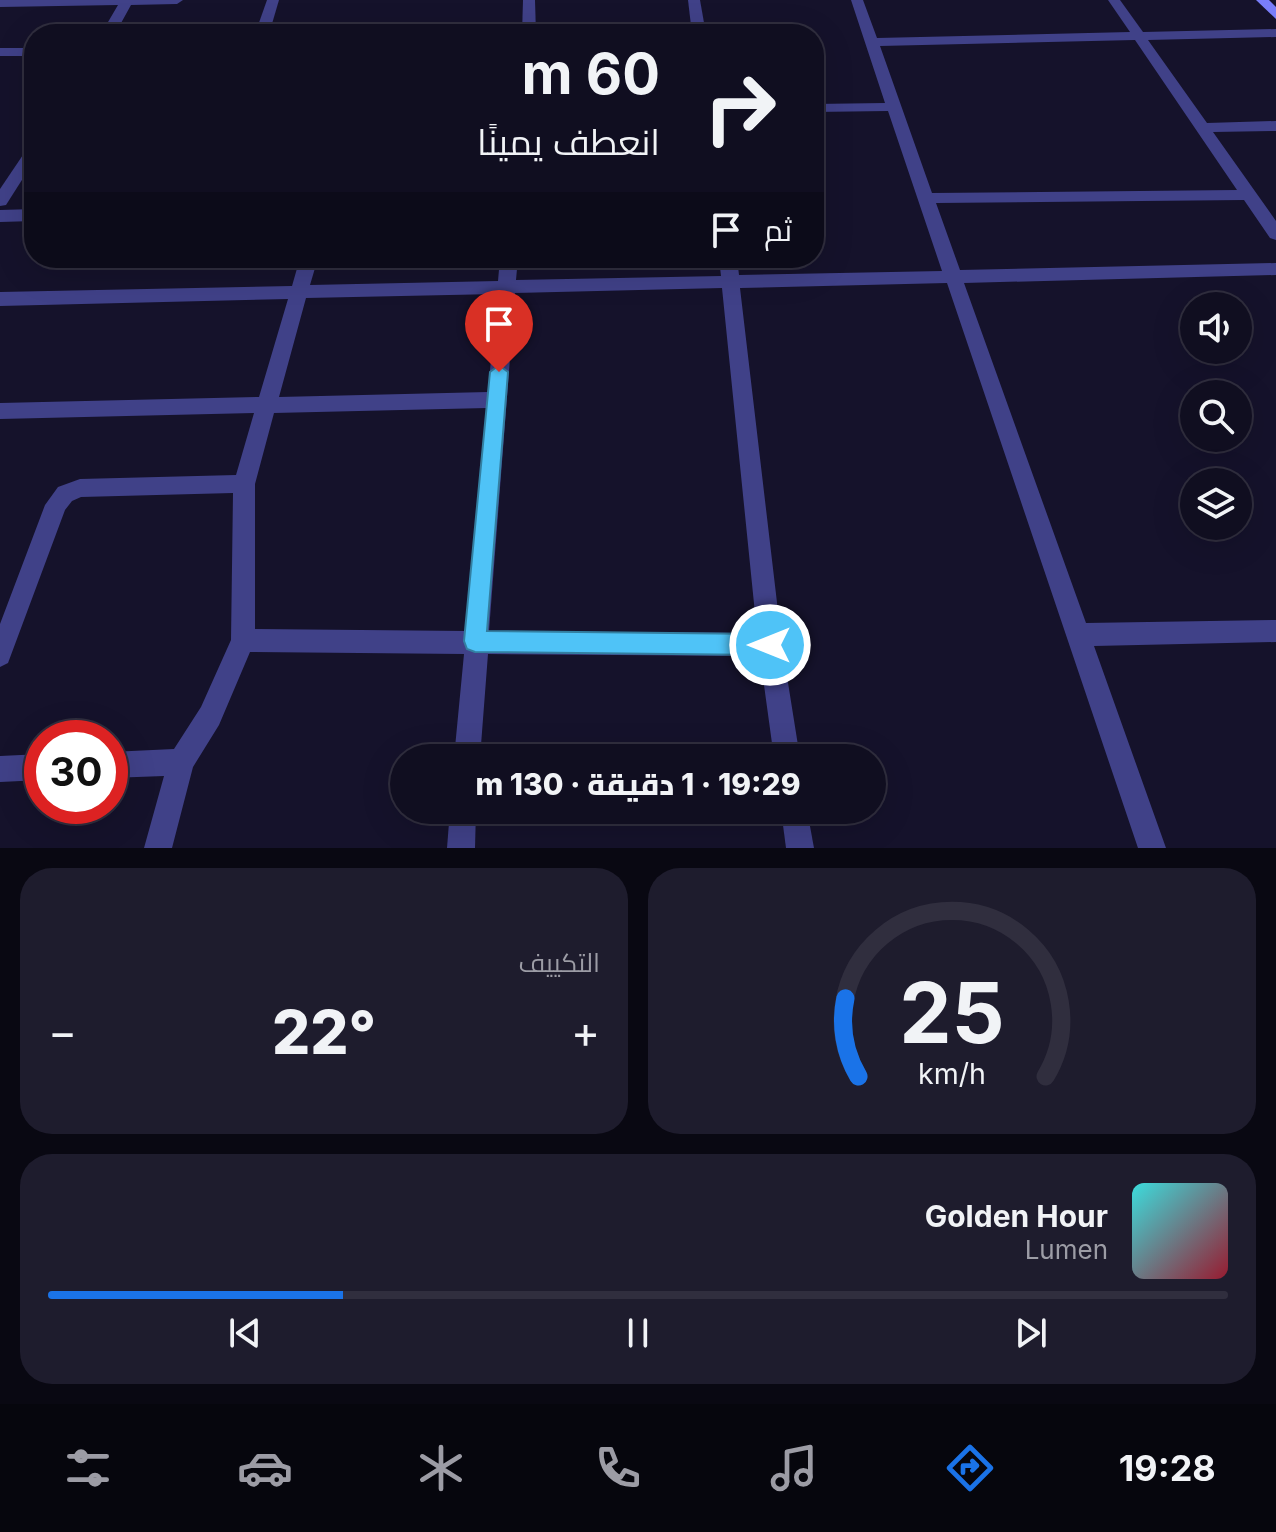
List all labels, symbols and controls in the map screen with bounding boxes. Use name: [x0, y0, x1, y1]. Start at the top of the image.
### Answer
text: 60 m: [521, 40, 660, 108]
icon: right: [688, 56, 792, 160]
text: انعطف يمينًا: [477, 120, 660, 164]
icon: arrive: [704, 208, 748, 252]
text: ثم: [764, 212, 792, 248]
pin: [465, 290, 533, 372]
map controls: [1180, 292, 1252, 540]
button: sound: [1180, 292, 1252, 364]
icon: arrive: [477, 302, 521, 346]
button: search: [1180, 380, 1252, 452]
button: layers: [1180, 468, 1252, 540]
position arrow: [728, 603, 812, 687]
speed limit sign: 30: [24, 720, 128, 824]
text: 19:29 · 1 دقيقة · 130 m: [475, 766, 801, 802]
text: التكييف: [518, 947, 600, 978]
text: 25: [899, 962, 1005, 1063]
text: 22°: [272, 996, 376, 1068]
text: −: [48, 1005, 77, 1059]
text: +: [571, 1005, 600, 1059]
text: km/h: [918, 1056, 986, 1091]
text: Golden Hour: [925, 1198, 1108, 1234]
text: Lumen: [1025, 1234, 1108, 1265]
icon: previous: [223, 1311, 267, 1355]
icon: pause: [616, 1311, 660, 1355]
icon: next: [1009, 1311, 1053, 1355]
icon: filters: [60, 1440, 116, 1496]
icon: car: [237, 1440, 293, 1496]
icon: climate: [413, 1440, 469, 1496]
icon: phone: [590, 1440, 646, 1496]
icon: music: [766, 1440, 822, 1496]
icon: directions: [942, 1440, 998, 1496]
text: 19:28: [1119, 1446, 1216, 1490]

